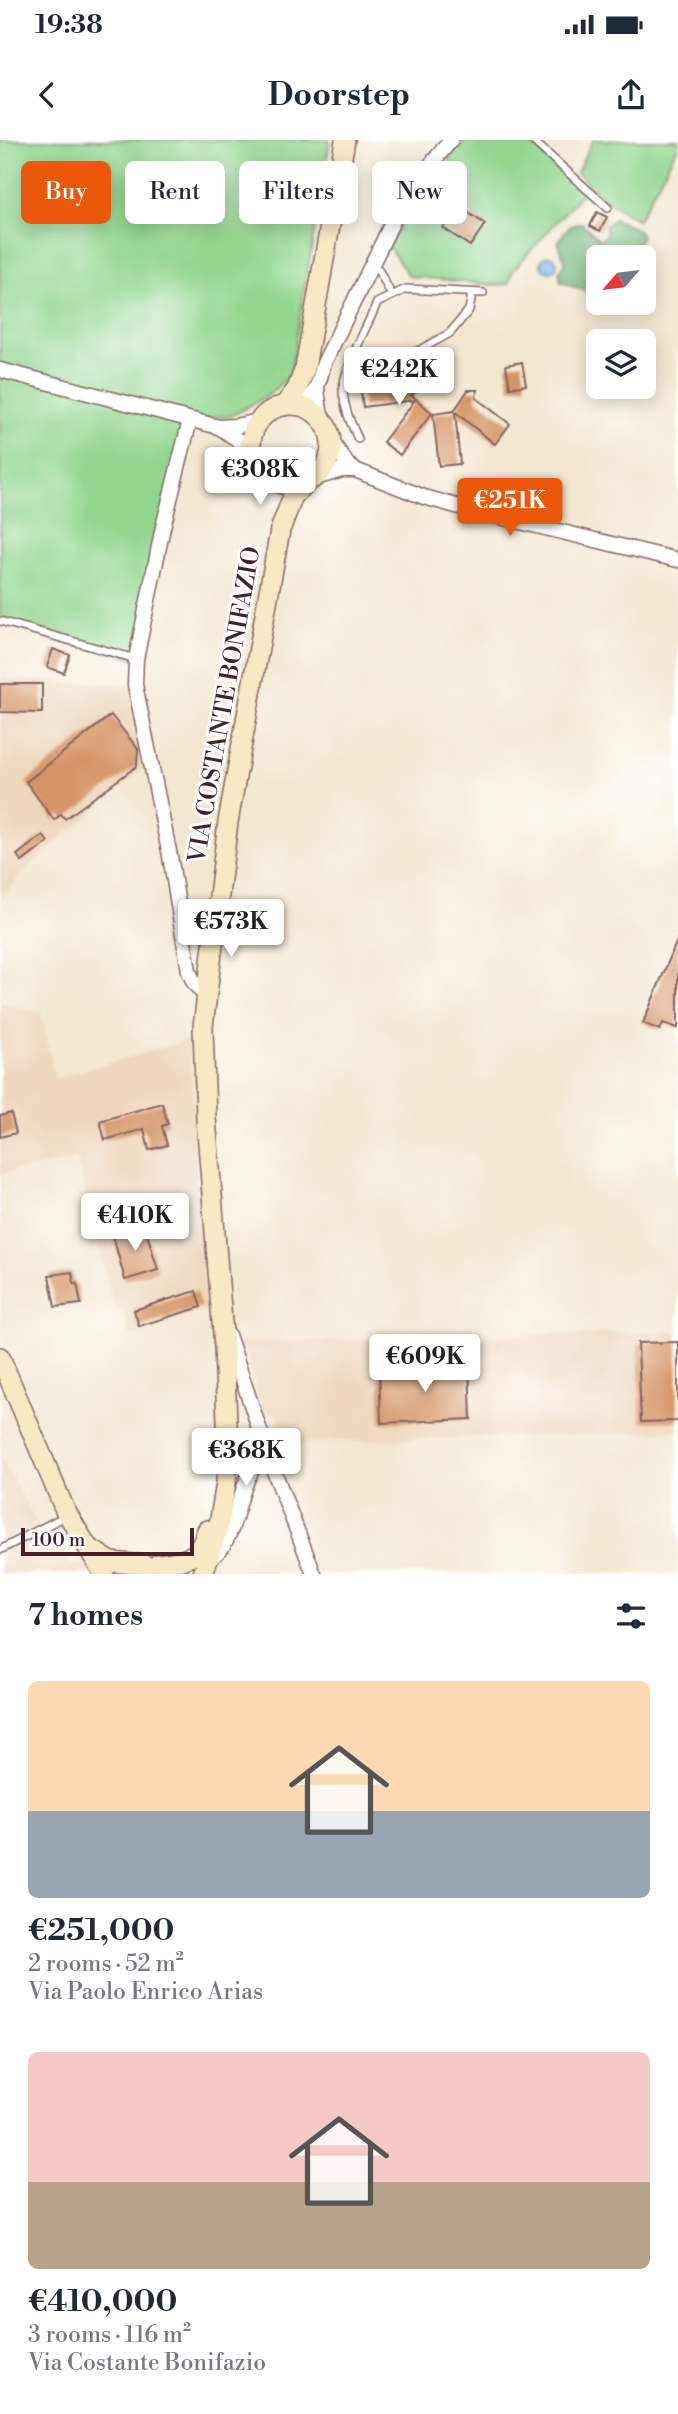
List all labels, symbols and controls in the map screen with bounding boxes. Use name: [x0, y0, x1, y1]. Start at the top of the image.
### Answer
text: 19:38: [35, 9, 103, 41]
text: Doorstep: [268, 75, 410, 115]
icon: back: [28, 76, 66, 114]
icon: share: [612, 76, 650, 114]
chip: Buy: [21, 161, 111, 224]
chip: Rent: [125, 161, 225, 224]
chip: Filters: [239, 161, 358, 224]
chip: New: [372, 161, 467, 224]
north arrow: [586, 245, 656, 315]
map controls: [586, 245, 656, 399]
button: layers: [586, 329, 656, 399]
pin: €242K: [350, 348, 448, 407]
text: €242K: [360, 356, 438, 384]
pin: €308K: [211, 448, 309, 507]
text: €308K: [221, 456, 299, 484]
pin: €251K: [461, 478, 559, 538]
text: €251K: [473, 487, 547, 515]
street label: VIA COSTANTE BONIFAZIO: [182, 544, 268, 867]
pin: €573K: [182, 900, 280, 959]
text: €573K: [194, 908, 268, 936]
pin: €410K: [86, 1194, 184, 1253]
text: €410K: [97, 1202, 173, 1230]
pin: €609K: [376, 1334, 474, 1394]
text: €609K: [385, 1343, 465, 1371]
pin: €368K: [197, 1428, 295, 1488]
text: €368K: [208, 1437, 284, 1465]
scale bar: [21, 1525, 194, 1557]
text: 100 m: [32, 1528, 85, 1552]
text: 7 homes: [28, 1597, 143, 1635]
icon: filters: [612, 1597, 650, 1635]
icon: home: [276, 1727, 402, 1853]
text: €251,000: [28, 1912, 174, 1950]
text: 2 rooms · 52 m²: [28, 1950, 184, 1978]
text: Via Paolo Enrico Arias: [28, 1978, 263, 2006]
icon: home: [276, 2098, 402, 2224]
text: €410,000: [28, 2283, 177, 2321]
text: 3 rooms · 116 m²: [28, 2321, 191, 2349]
text: Via Costante Bonifazio: [28, 2349, 266, 2377]

